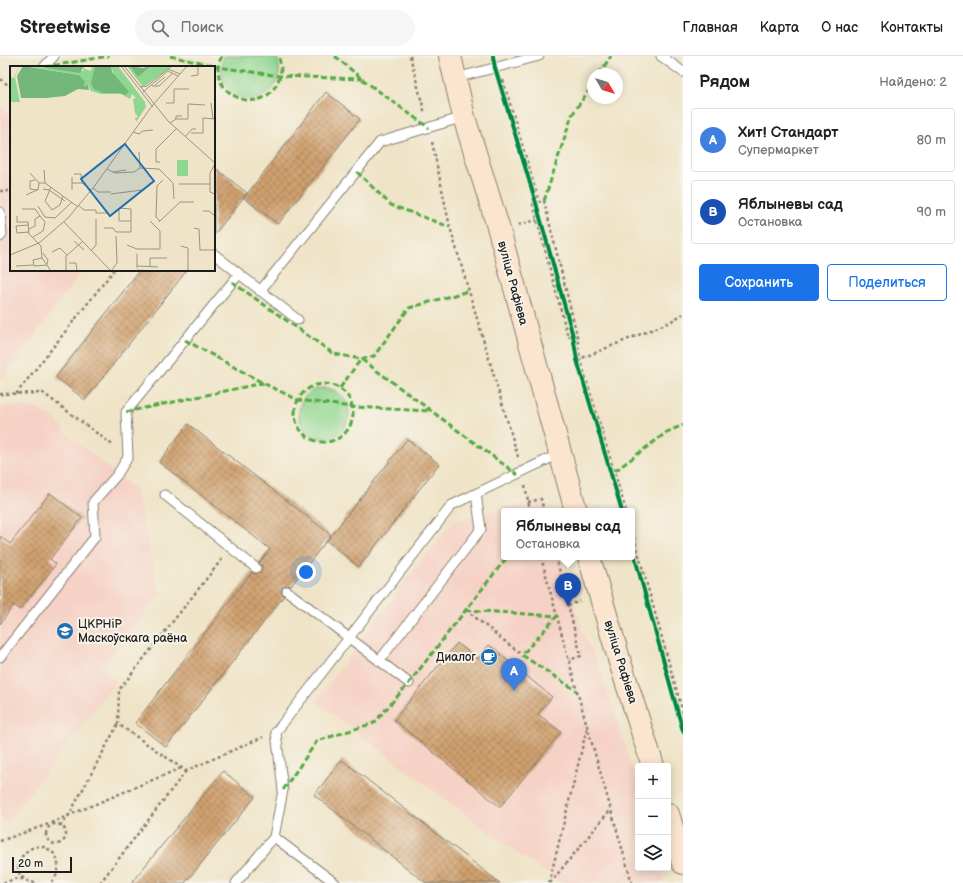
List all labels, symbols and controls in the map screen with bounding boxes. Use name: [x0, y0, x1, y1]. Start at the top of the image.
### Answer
search box: [135, 10, 415, 46]
text: Streetwise: [20, 16, 111, 39]
icon: search: [149, 17, 171, 39]
text: Поиск: [181, 18, 223, 37]
text: Главная: [683, 19, 738, 36]
text: Карта: [760, 19, 799, 36]
text: О нас: [821, 19, 858, 36]
text: Контакты: [880, 19, 943, 36]
inset map: [10, 66, 215, 271]
north arrow: [587, 68, 623, 104]
text: Рядом: [699, 72, 750, 92]
text: Найдено: 2: [879, 74, 947, 90]
text: Хит! Стандарт: [738, 123, 839, 142]
text: A: [709, 132, 717, 148]
text: 80 m: [917, 132, 946, 148]
text: Супермаркет: [738, 142, 819, 158]
text: Яблыневы сад: [738, 195, 843, 214]
text: B: [708, 204, 718, 220]
text: 90 m: [917, 204, 946, 220]
text: Остановка: [738, 214, 803, 230]
street label: вуліца Рафіева: [494, 239, 531, 327]
button: Сохранить: [699, 264, 819, 301]
button: Поделиться: [827, 264, 947, 301]
popup: [501, 508, 635, 560]
text: Яблыневы сад: [516, 517, 620, 536]
text: Остановка: [516, 536, 580, 552]
your location: [296, 562, 316, 582]
pin: B: [555, 573, 581, 606]
place label: ЦКРНіР Маскоўскага раёна: [78, 617, 187, 646]
street label: вуліца Рафіева: [601, 618, 640, 706]
school or university icon: ЦКРНіР Маскоўскага раёна: [55, 621, 75, 641]
cafe icon: Диалог: [479, 647, 499, 667]
place label: Диалог: [436, 650, 476, 665]
pin: A: [501, 658, 527, 691]
map controls: [635, 763, 671, 871]
button: +: [635, 763, 671, 799]
button: −: [635, 799, 671, 835]
button: layers: [635, 835, 671, 871]
scale bar: [12, 855, 72, 874]
text: 20 m: [18, 857, 43, 870]

